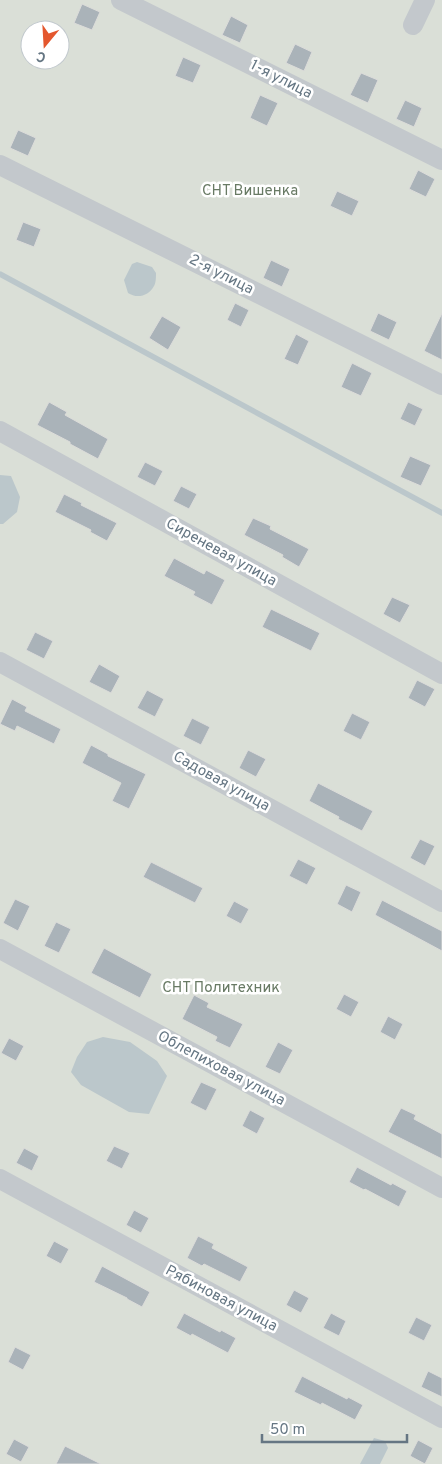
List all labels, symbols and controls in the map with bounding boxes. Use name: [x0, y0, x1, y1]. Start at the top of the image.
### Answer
north arrow: [20, 20, 70, 70]
text: С: [35, 46, 48, 65]
street label: 1-я улица: [247, 56, 315, 104]
park label: СНТ Вишенка: [202, 182, 298, 201]
street label: 2-я улица: [185, 251, 257, 299]
street label: Сиреневая улица: [162, 515, 280, 591]
street label: Садовая улица: [169, 748, 273, 816]
park label: СНТ Политехник: [162, 979, 280, 998]
street label: Облепиховая улица: [154, 1027, 288, 1111]
street label: Рябиновая улица: [162, 1261, 280, 1337]
scale bar: [262, 1412, 407, 1444]
text: 50 m: [270, 1421, 305, 1440]

